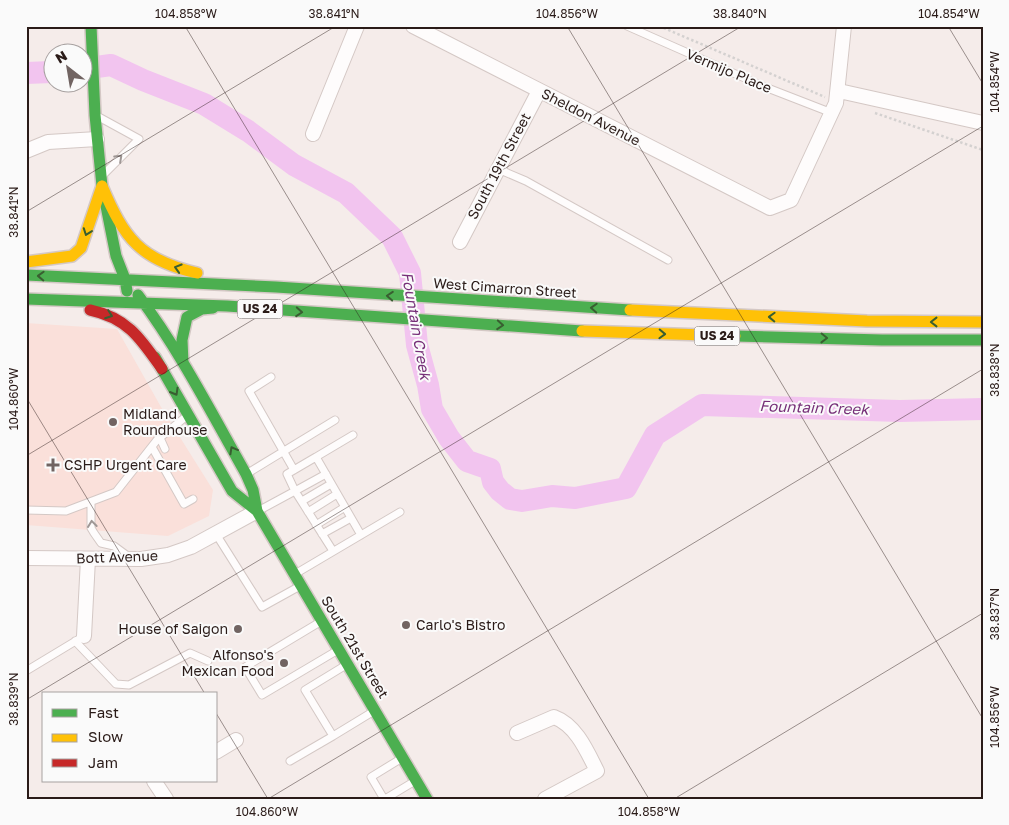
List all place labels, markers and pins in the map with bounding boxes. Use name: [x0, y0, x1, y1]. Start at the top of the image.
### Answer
place label: Midland Roundhouse: [123, 405, 208, 438]
marker: Midland Roundhouse: [107, 416, 119, 428]
place label: CSHP Urgent Care: [64, 456, 187, 473]
marker: CSHP Urgent Care: [46, 458, 60, 472]
place label: Carlo's Bistro: [416, 616, 505, 633]
marker: Carlo's Bistro: [400, 619, 412, 631]
place label: House of Saigon: [118, 620, 228, 637]
marker: House of Saigon: [232, 623, 244, 635]
place label: Alfonso's Mexican Food: [181, 646, 274, 679]
marker: Alfonso's Mexican Food: [278, 657, 290, 669]

